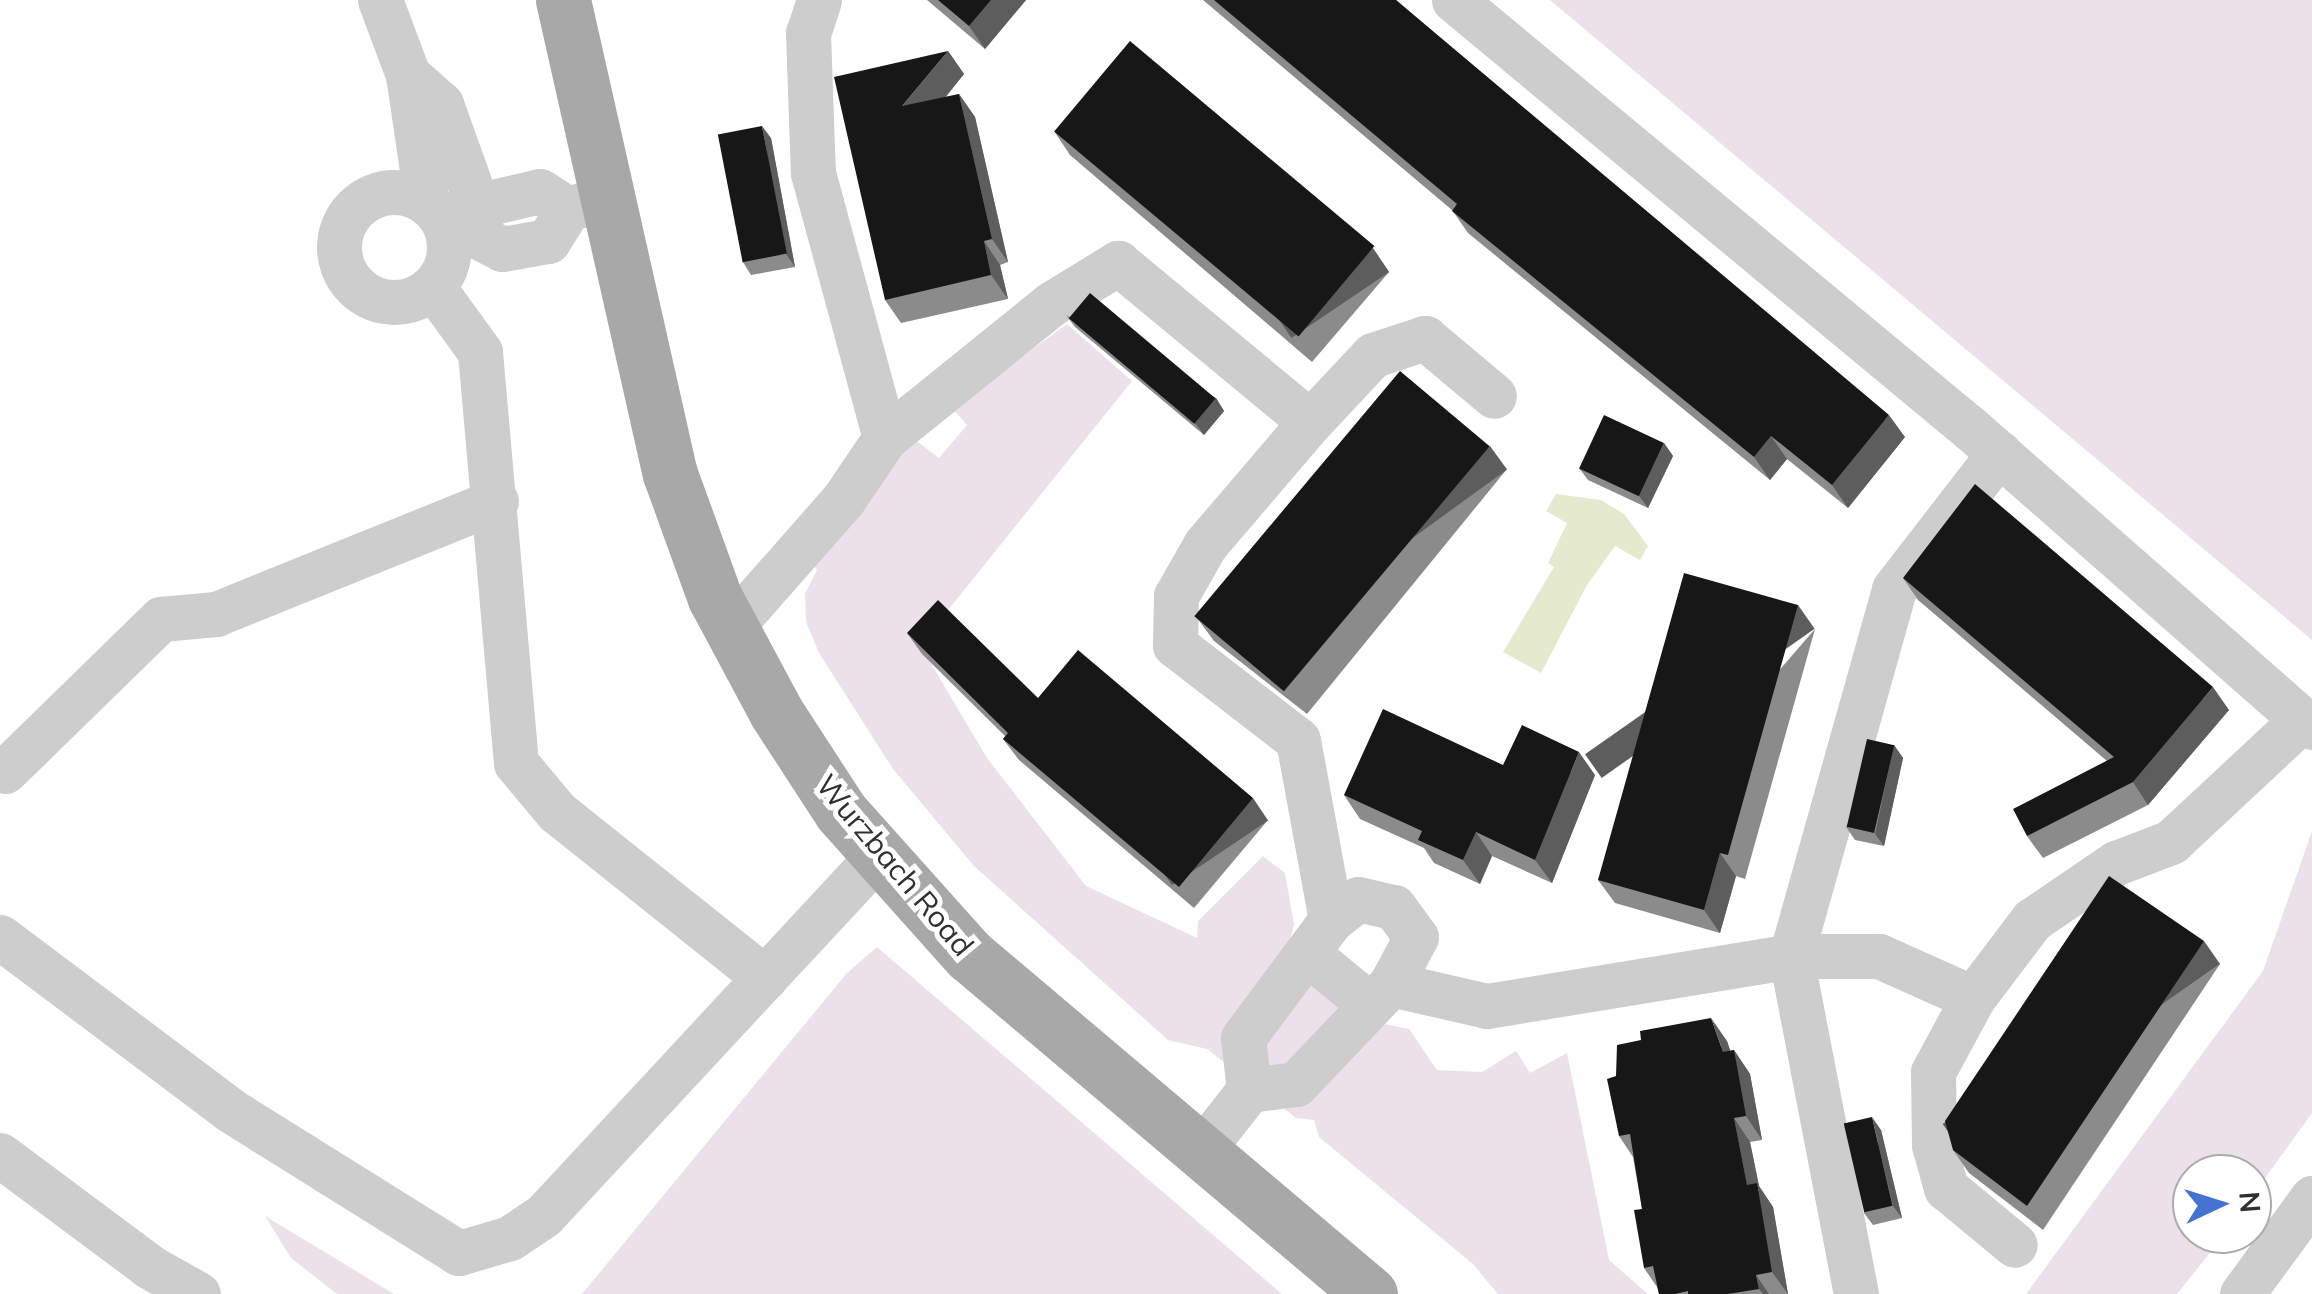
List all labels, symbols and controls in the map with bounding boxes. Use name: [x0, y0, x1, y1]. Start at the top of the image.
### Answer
street label: Wurzbach Road: [809, 767, 981, 963]
north arrow: [2172, 1154, 2272, 1254]
text: N: [2232, 1190, 2269, 1214]

